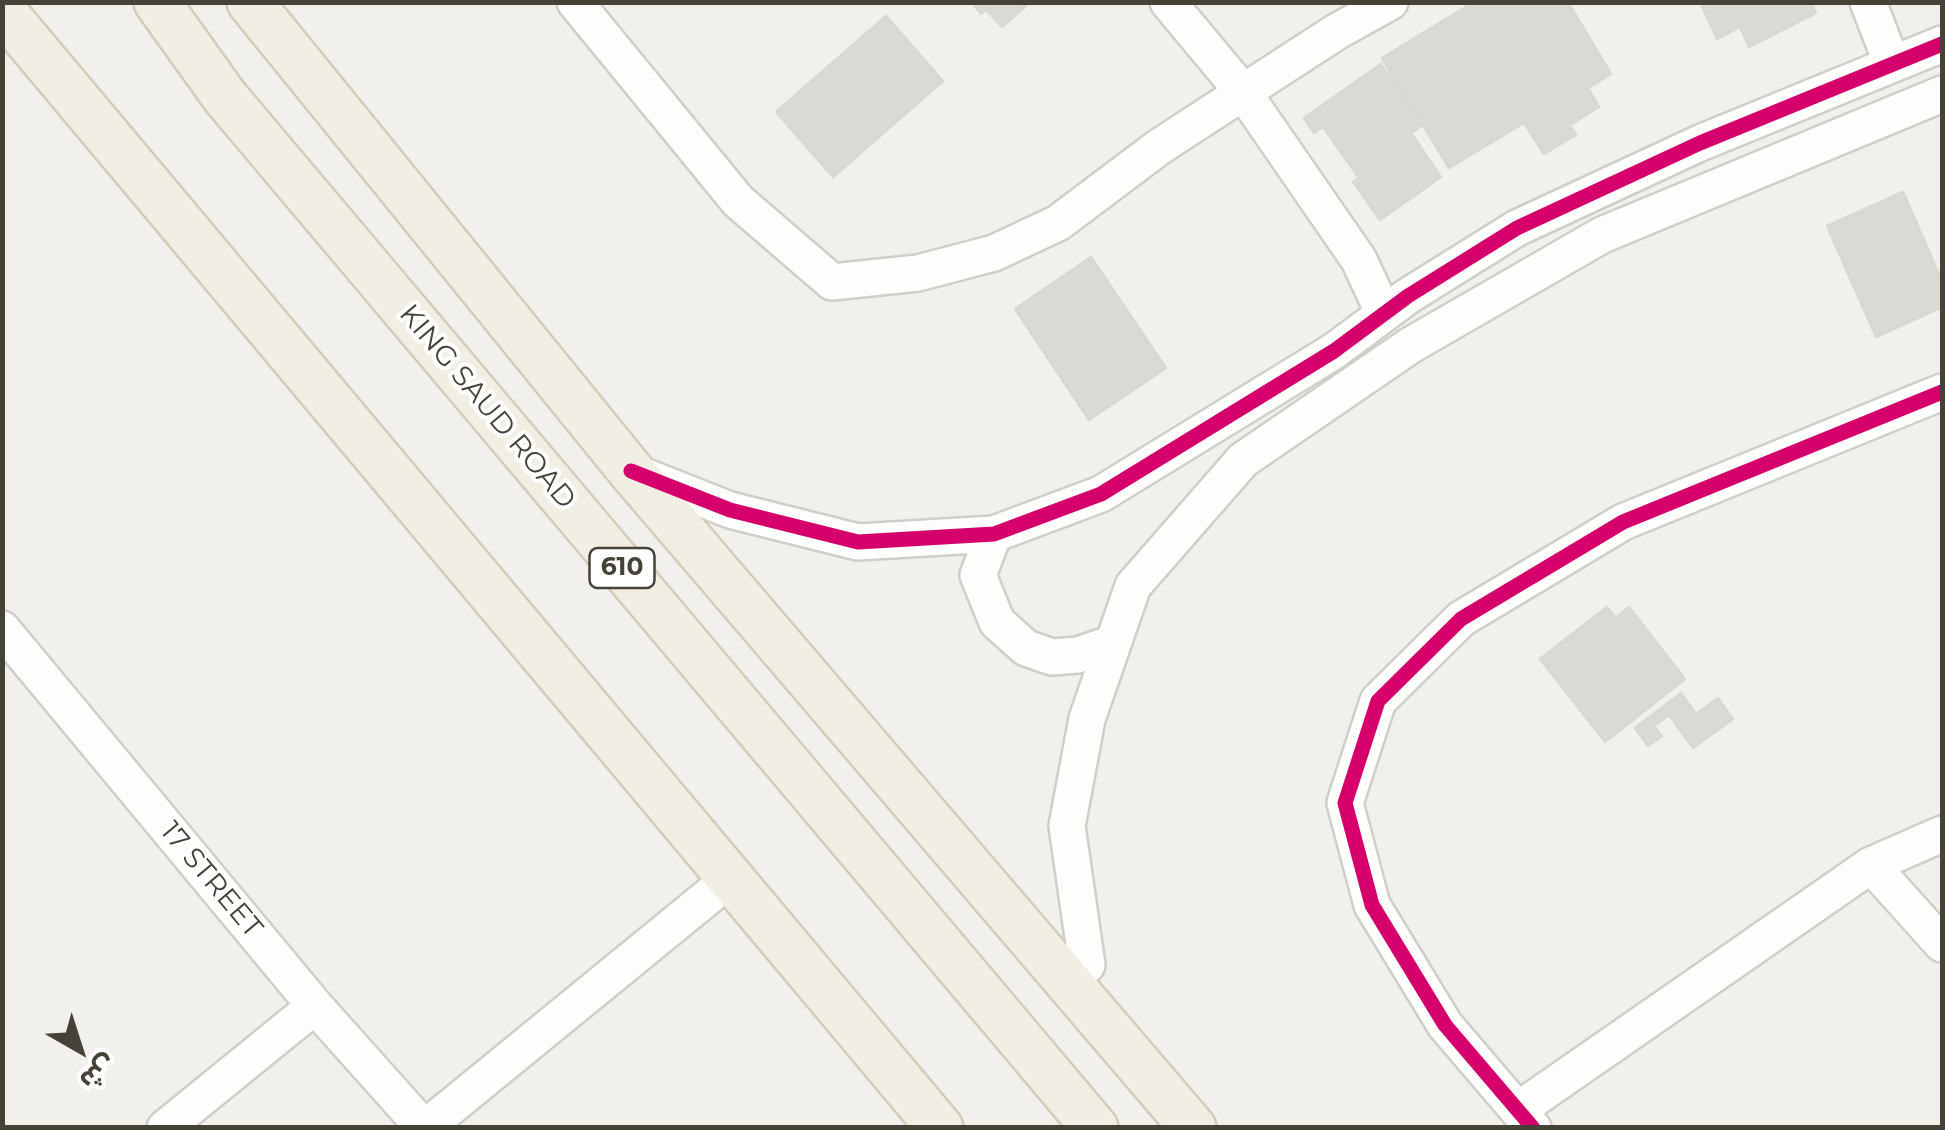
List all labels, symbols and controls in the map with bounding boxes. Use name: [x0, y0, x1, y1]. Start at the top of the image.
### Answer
street label: KING SAUD ROAD: [392, 298, 582, 516]
road number: 610: [590, 548, 654, 588]
street label: 17 STREET: [153, 815, 269, 945]
north arrow: [30, 1000, 130, 1100]
text: ش: [73, 1048, 124, 1099]

